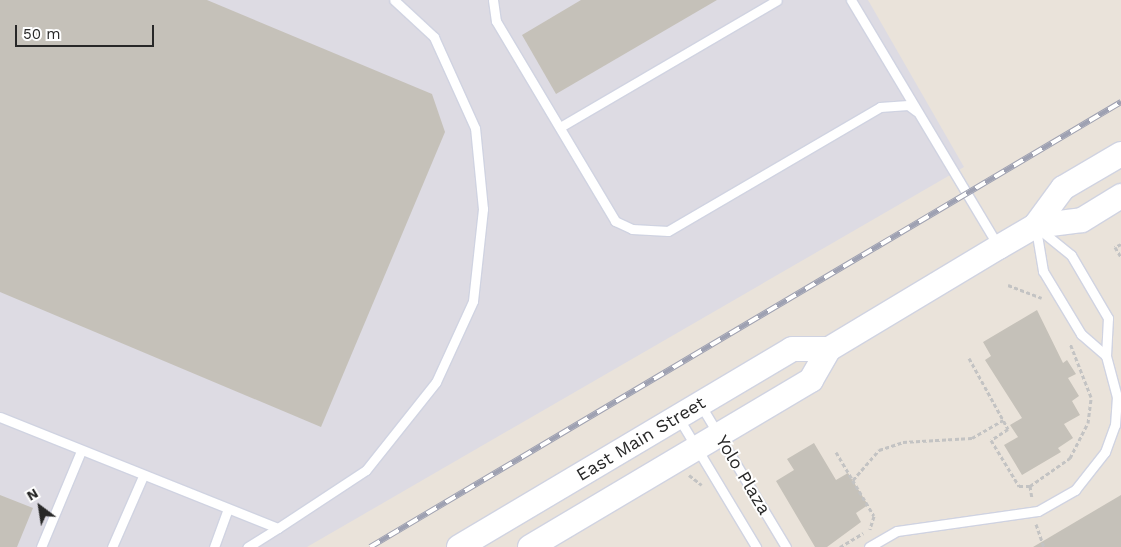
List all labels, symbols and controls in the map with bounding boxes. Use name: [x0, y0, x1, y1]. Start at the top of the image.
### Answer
scale bar: [18, 15, 156, 47]
text: 50 m: [23, 25, 60, 43]
street label: East Main Street: [573, 392, 709, 486]
street label: Yolo Plaza: [711, 431, 775, 519]
north arrow: [15, 482, 65, 532]
text: N: [24, 485, 41, 504]

